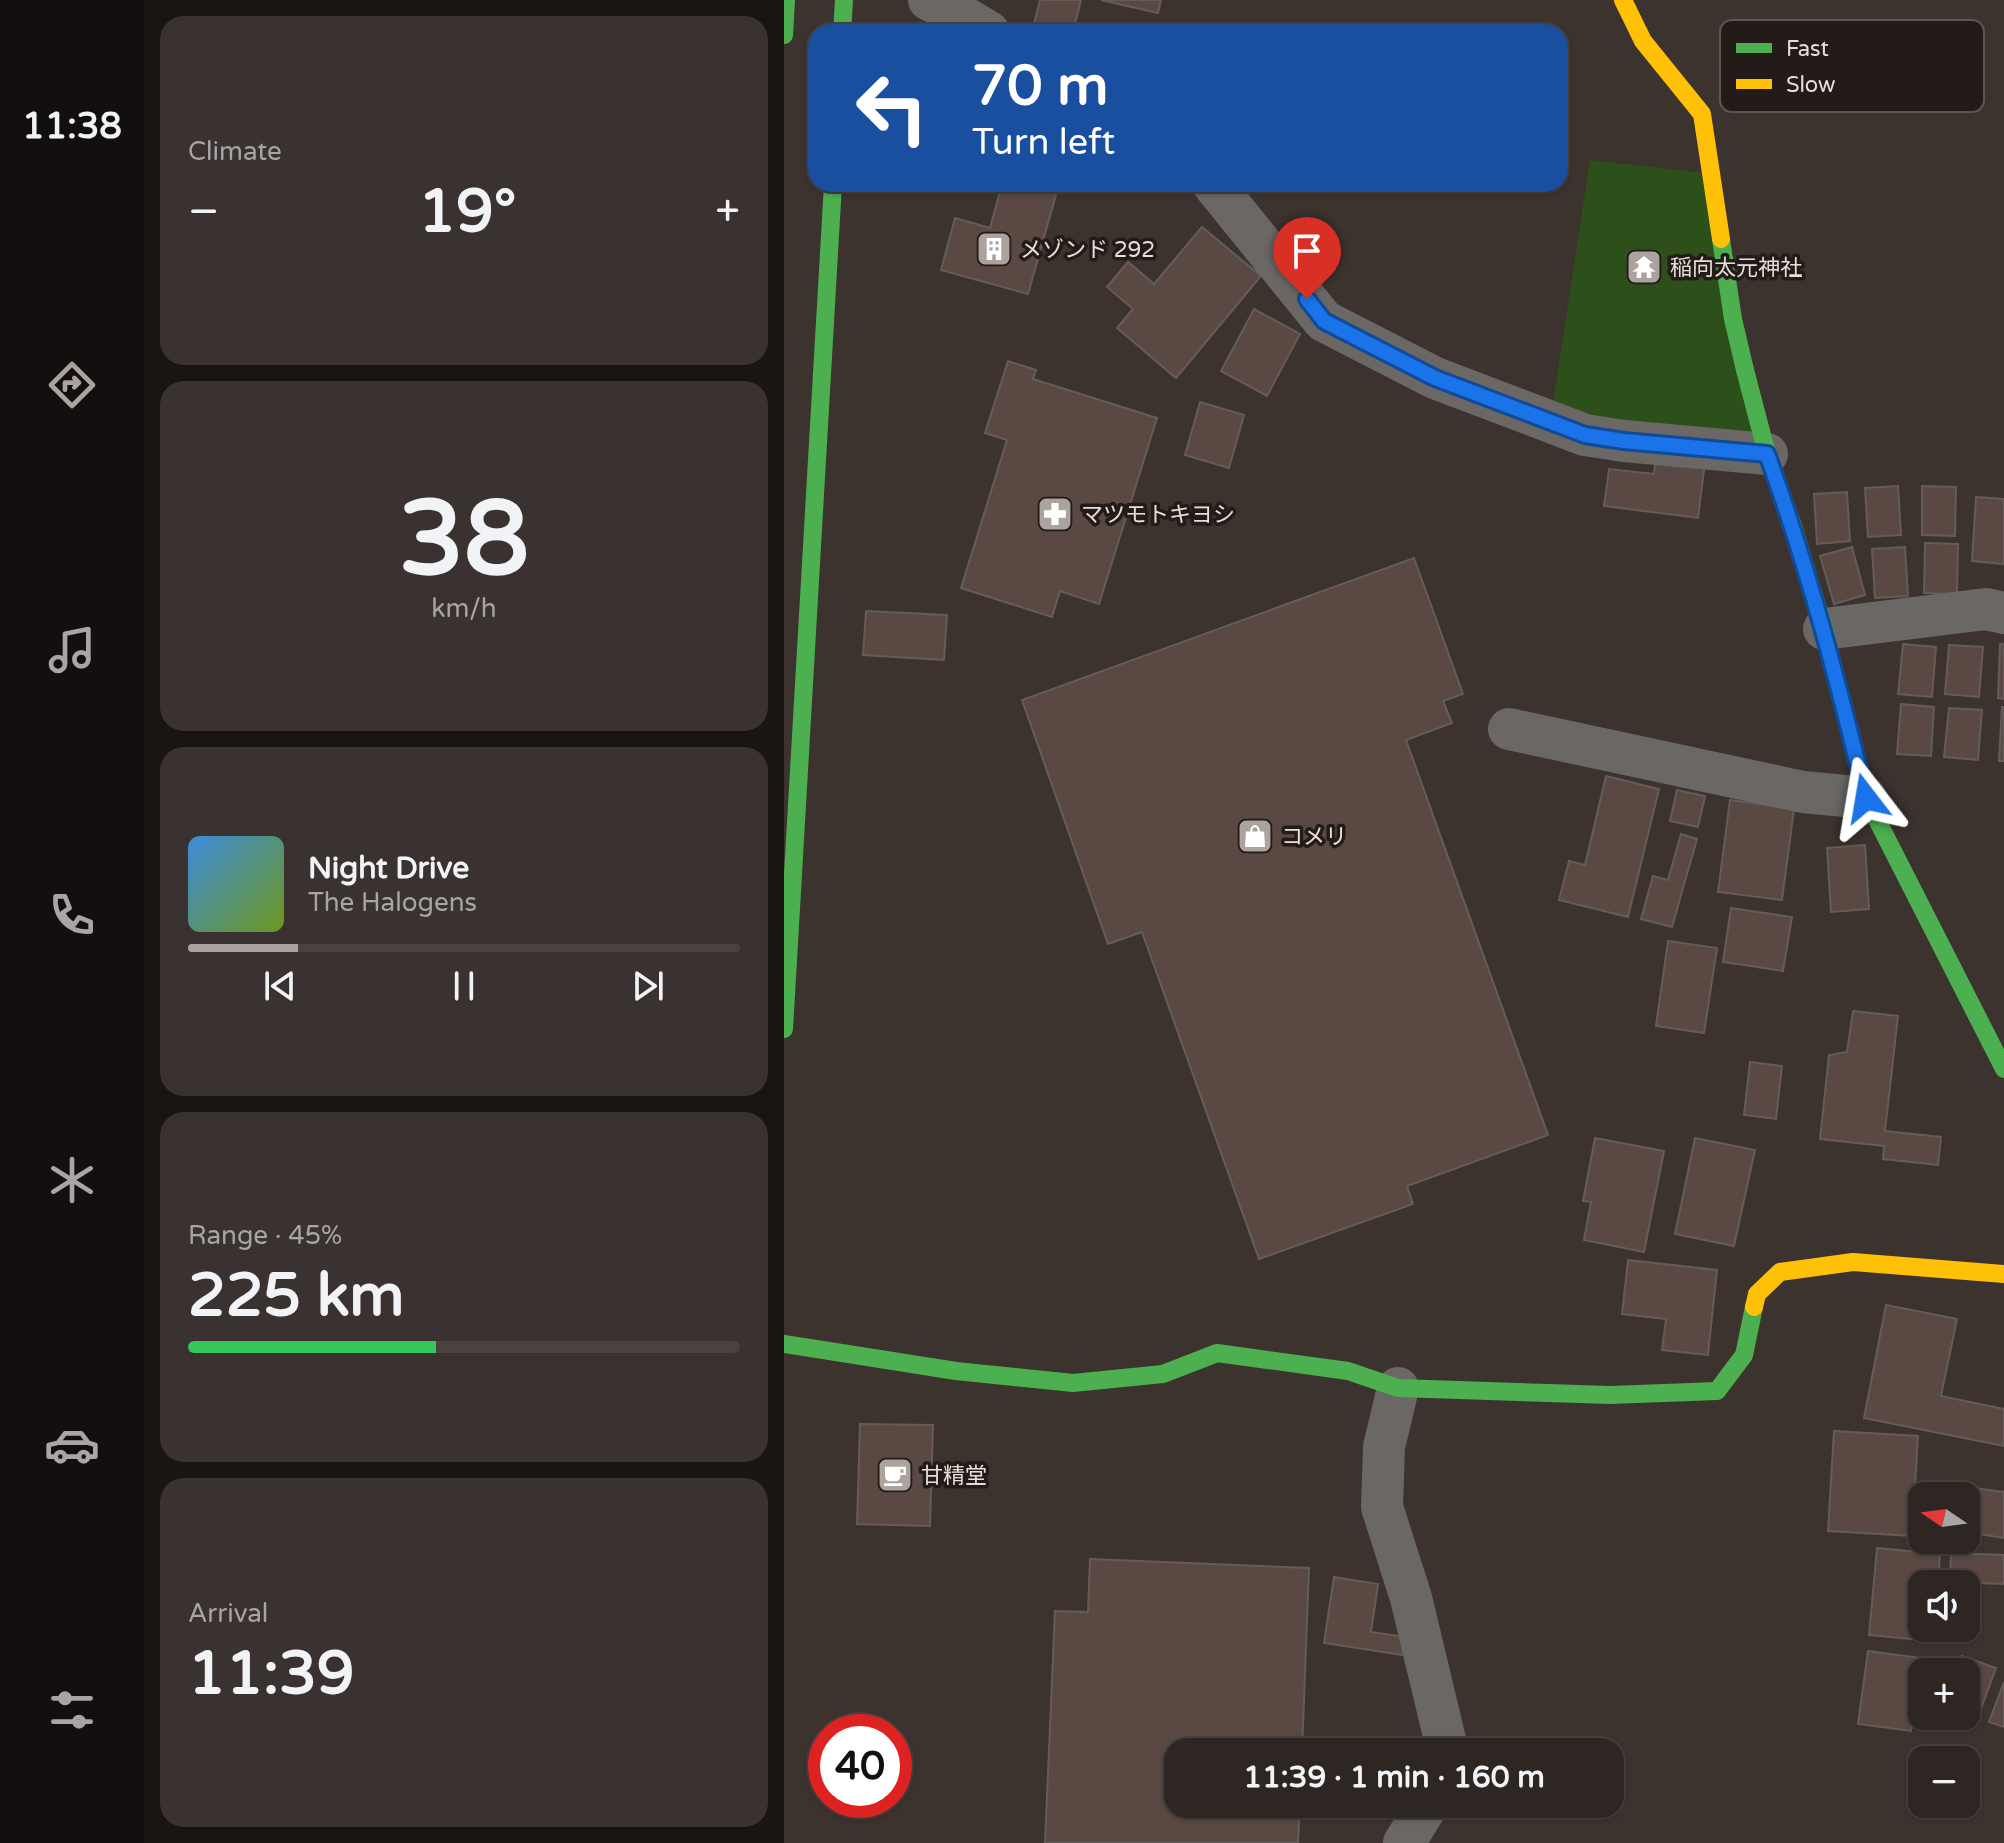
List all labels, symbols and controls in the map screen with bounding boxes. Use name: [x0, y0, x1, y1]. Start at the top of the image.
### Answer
legend: [1720, 20, 1984, 112]
text: Fast: [1786, 36, 1829, 62]
text: 70 m: [972, 53, 1108, 120]
icon: left: [840, 56, 944, 160]
text: Slow: [1786, 72, 1836, 98]
text: 11:38: [22, 105, 122, 148]
text: Turn left: [972, 121, 1115, 164]
text: Climate: [188, 136, 282, 167]
text: 19°: [418, 176, 516, 248]
text: −: [188, 186, 219, 239]
text: +: [715, 186, 740, 239]
pin: [1273, 217, 1341, 299]
icon: arrive: [1285, 229, 1329, 273]
building icon: メゾンド 292: [975, 230, 1013, 268]
place label: メゾンド 292: [1020, 237, 1155, 263]
temple icon: 稲向太元神社: [1625, 248, 1663, 286]
place label: 稲向太元神社: [1670, 255, 1802, 281]
icon: directions: [44, 357, 100, 413]
text: 38: [399, 478, 529, 603]
pharmacy icon: マツモトキヨシ: [1036, 495, 1074, 533]
place label: マツモトキヨシ: [1081, 502, 1235, 528]
text: km/h: [431, 593, 497, 624]
icon: music: [44, 622, 100, 678]
position arrow: [1824, 756, 1908, 840]
shop icon: コメリ: [1236, 817, 1274, 855]
place label: コメリ: [1281, 824, 1347, 850]
text: Night Drive: [308, 850, 469, 887]
icon: phone: [44, 887, 100, 943]
text: The Halogens: [308, 887, 477, 918]
icon: previous: [258, 964, 302, 1008]
icon: pause: [442, 964, 486, 1008]
icon: next: [626, 964, 670, 1008]
icon: climate: [44, 1152, 100, 1208]
text: Range · 45%: [188, 1220, 342, 1251]
text: 225 km: [188, 1260, 404, 1332]
icon: car: [44, 1417, 100, 1473]
cafe icon: 甘精堂: [876, 1456, 914, 1494]
place label: 甘精堂: [921, 1463, 987, 1489]
north arrow: [1908, 1482, 1980, 1554]
map controls: [1908, 1482, 1980, 1818]
button: sound: [1908, 1570, 1980, 1642]
text: Arrival: [188, 1598, 268, 1629]
text: 11:39: [188, 1638, 354, 1710]
button: +: [1908, 1658, 1980, 1730]
icon: filters: [44, 1682, 100, 1738]
speed limit sign: 40: [808, 1714, 912, 1818]
button: −: [1908, 1746, 1980, 1818]
text: 11:39 · 1 min · 160 m: [1243, 1759, 1545, 1796]

